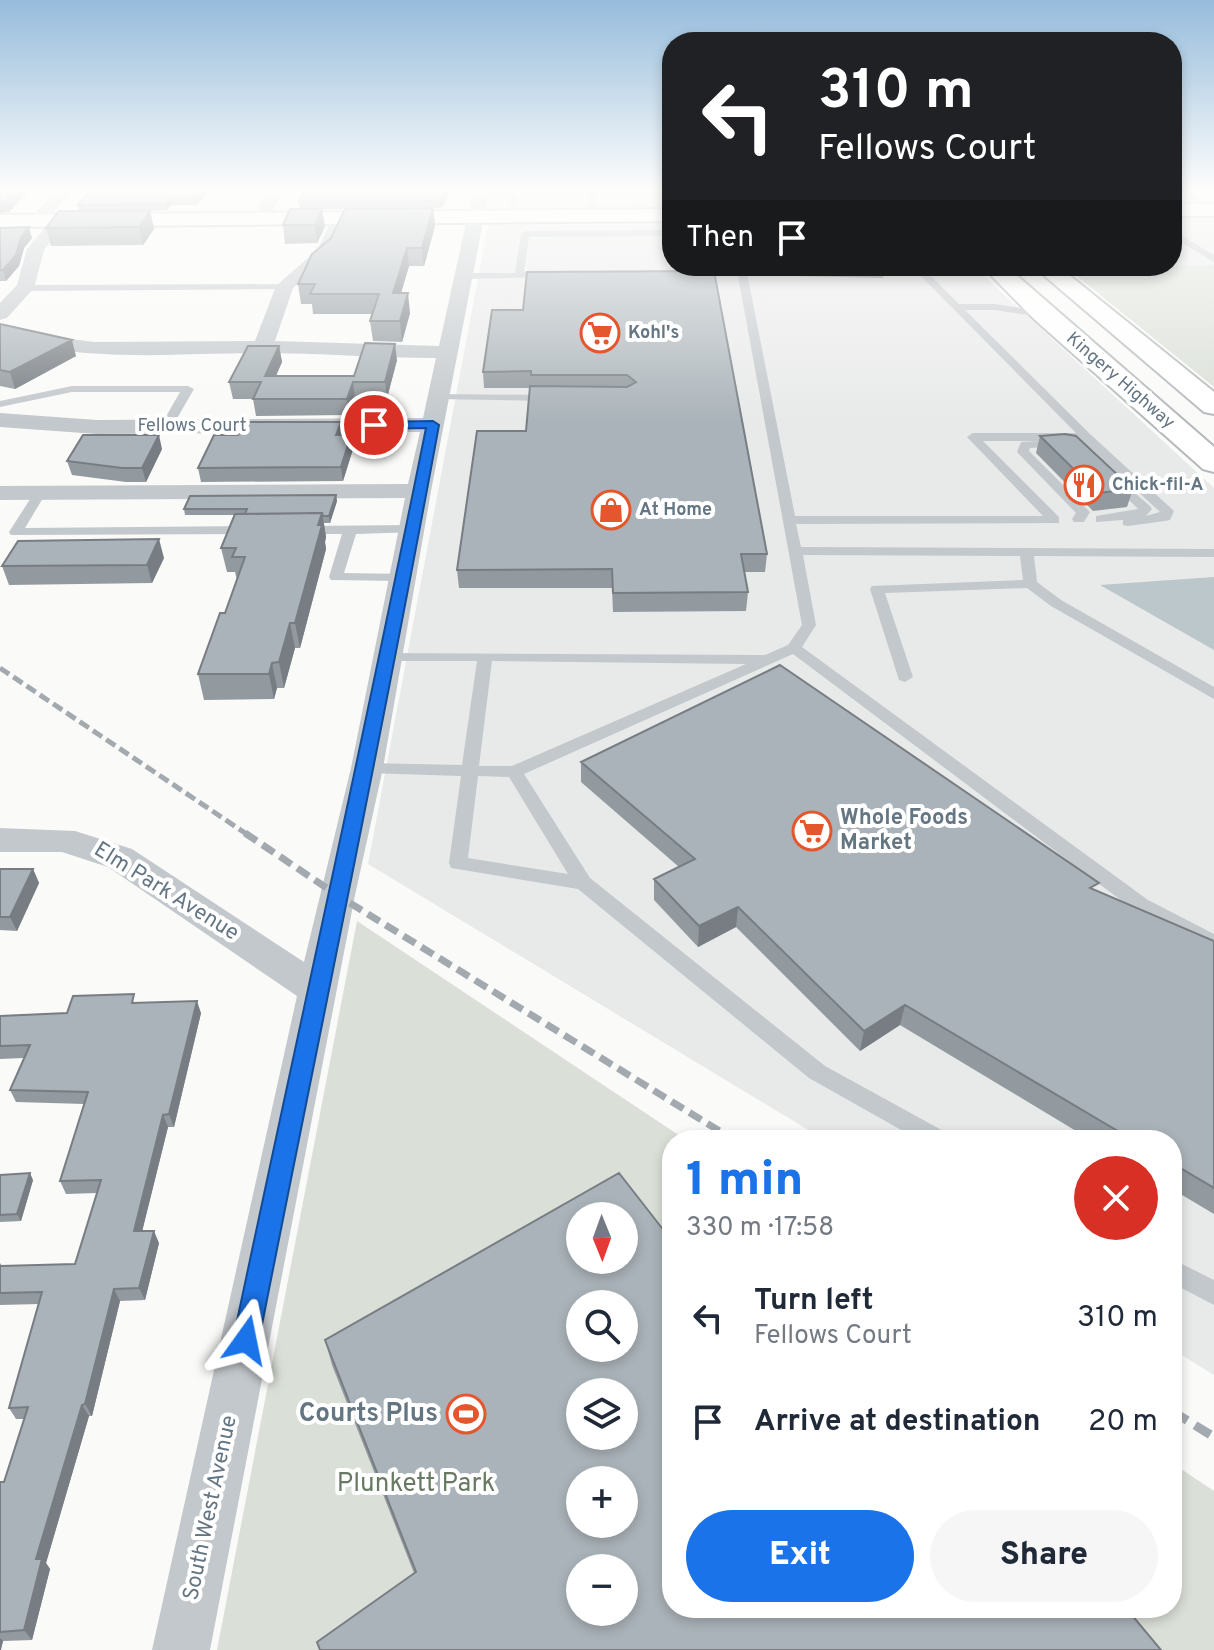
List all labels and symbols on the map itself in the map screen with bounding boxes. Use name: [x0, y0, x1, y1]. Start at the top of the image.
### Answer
supermarket icon: Kohl's: [579, 312, 621, 354]
place label: Kohl's: [628, 322, 679, 345]
street label: Kingery Highway: [1061, 328, 1179, 434]
pin: [340, 391, 408, 459]
street label: Fellows Court: [137, 415, 247, 438]
restaurant icon: Chick-fil-A: [1063, 464, 1105, 506]
place label: Chick-fil-A: [1112, 474, 1204, 497]
shop icon: At Home: [590, 489, 632, 531]
place label: At Home: [639, 499, 712, 522]
place label: Whole Foods Market: [840, 805, 968, 857]
supermarket icon: Whole Foods Market: [791, 810, 833, 852]
street label: Elm Park Avenue: [88, 837, 244, 947]
north arrow: [566, 1202, 638, 1274]
position arrow: [204, 1298, 288, 1382]
sports icon: Courts Plus: [445, 1393, 487, 1435]
place label: Courts Plus: [299, 1398, 438, 1431]
street label: South West Avenue: [178, 1413, 244, 1603]
park label: Plunkett Park: [337, 1468, 495, 1501]

